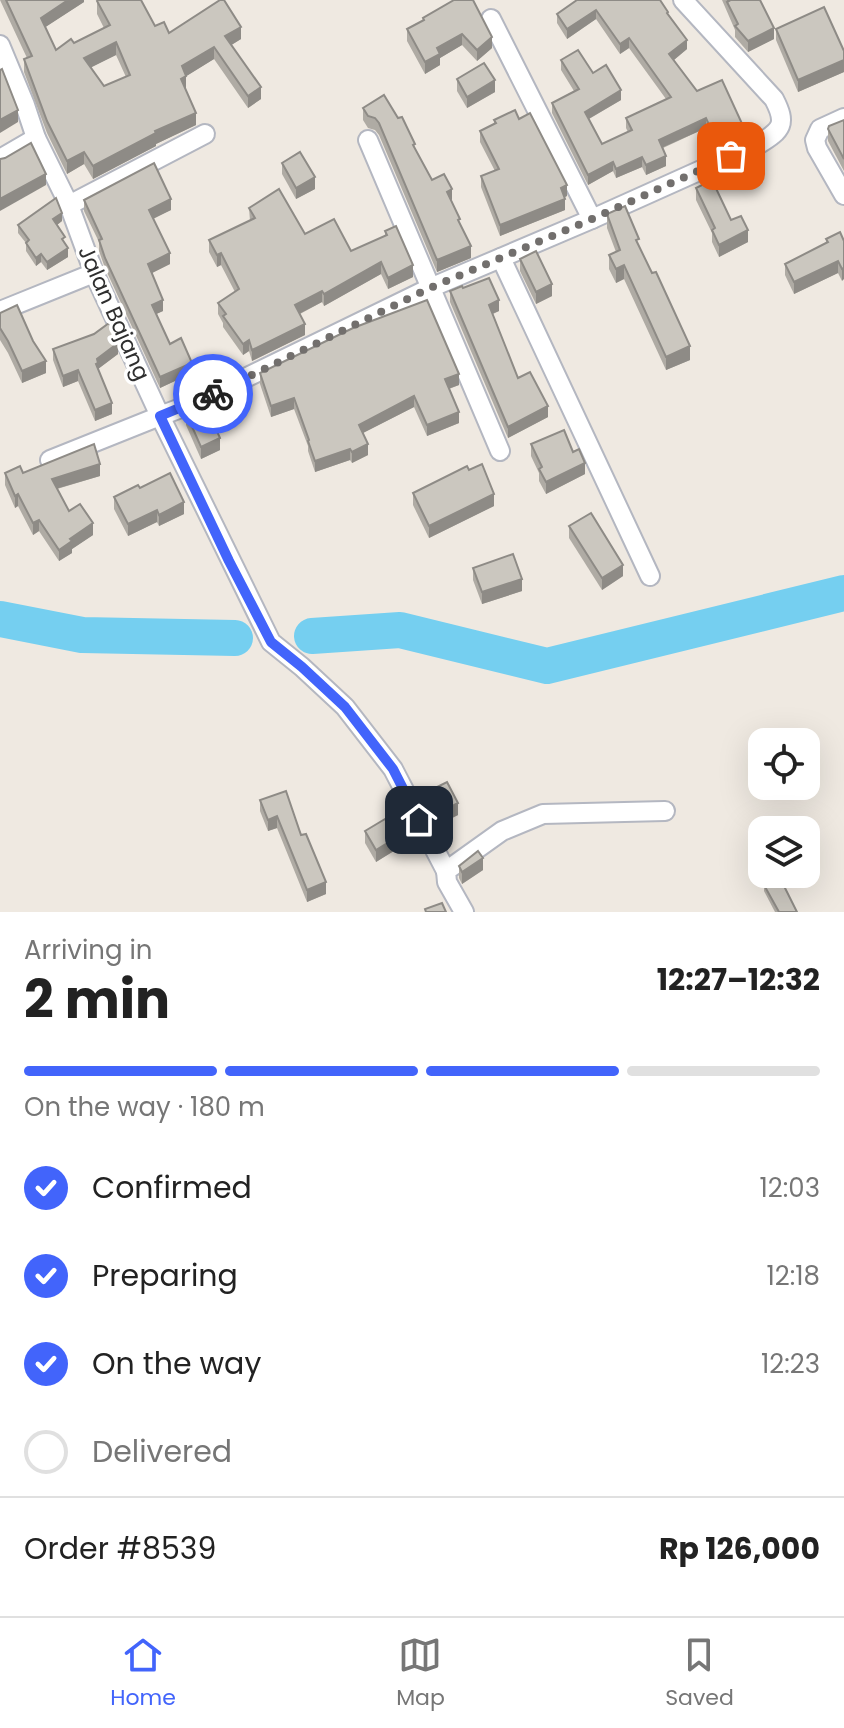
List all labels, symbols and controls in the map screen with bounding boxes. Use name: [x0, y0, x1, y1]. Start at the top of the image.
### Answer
pin: [697, 122, 765, 190]
icon: bag: [709, 134, 753, 178]
street label: Jalan Bajang: [70, 241, 158, 385]
courier: [173, 354, 253, 434]
icon: bike: [191, 372, 235, 416]
map controls: [748, 728, 820, 888]
button: locate: [748, 728, 820, 800]
pin: [385, 786, 453, 854]
icon: home: [397, 798, 441, 842]
button: layers: [748, 816, 820, 888]
text: Arriving in: [24, 932, 153, 968]
text: 12:27–12:32: [657, 958, 820, 1001]
text: 2 min: [24, 963, 170, 1036]
text: On the way · 180 m: [24, 1089, 265, 1125]
icon: check: [24, 1166, 68, 1210]
text: Confirmed: [92, 1166, 252, 1209]
text: 12:03: [760, 1170, 820, 1206]
icon: check: [24, 1254, 68, 1298]
text: Preparing: [92, 1254, 238, 1297]
text: 12:18: [766, 1258, 820, 1294]
icon: check: [24, 1342, 68, 1386]
text: On the way: [92, 1342, 261, 1385]
text: 12:23: [761, 1346, 820, 1382]
text: Delivered: [92, 1430, 232, 1473]
text: Order #8539: [24, 1527, 216, 1570]
text: Rp 126,000: [659, 1527, 820, 1570]
tab: Home: [110, 1633, 176, 1714]
tab: Map: [396, 1633, 445, 1714]
tab: Saved: [665, 1633, 734, 1714]

